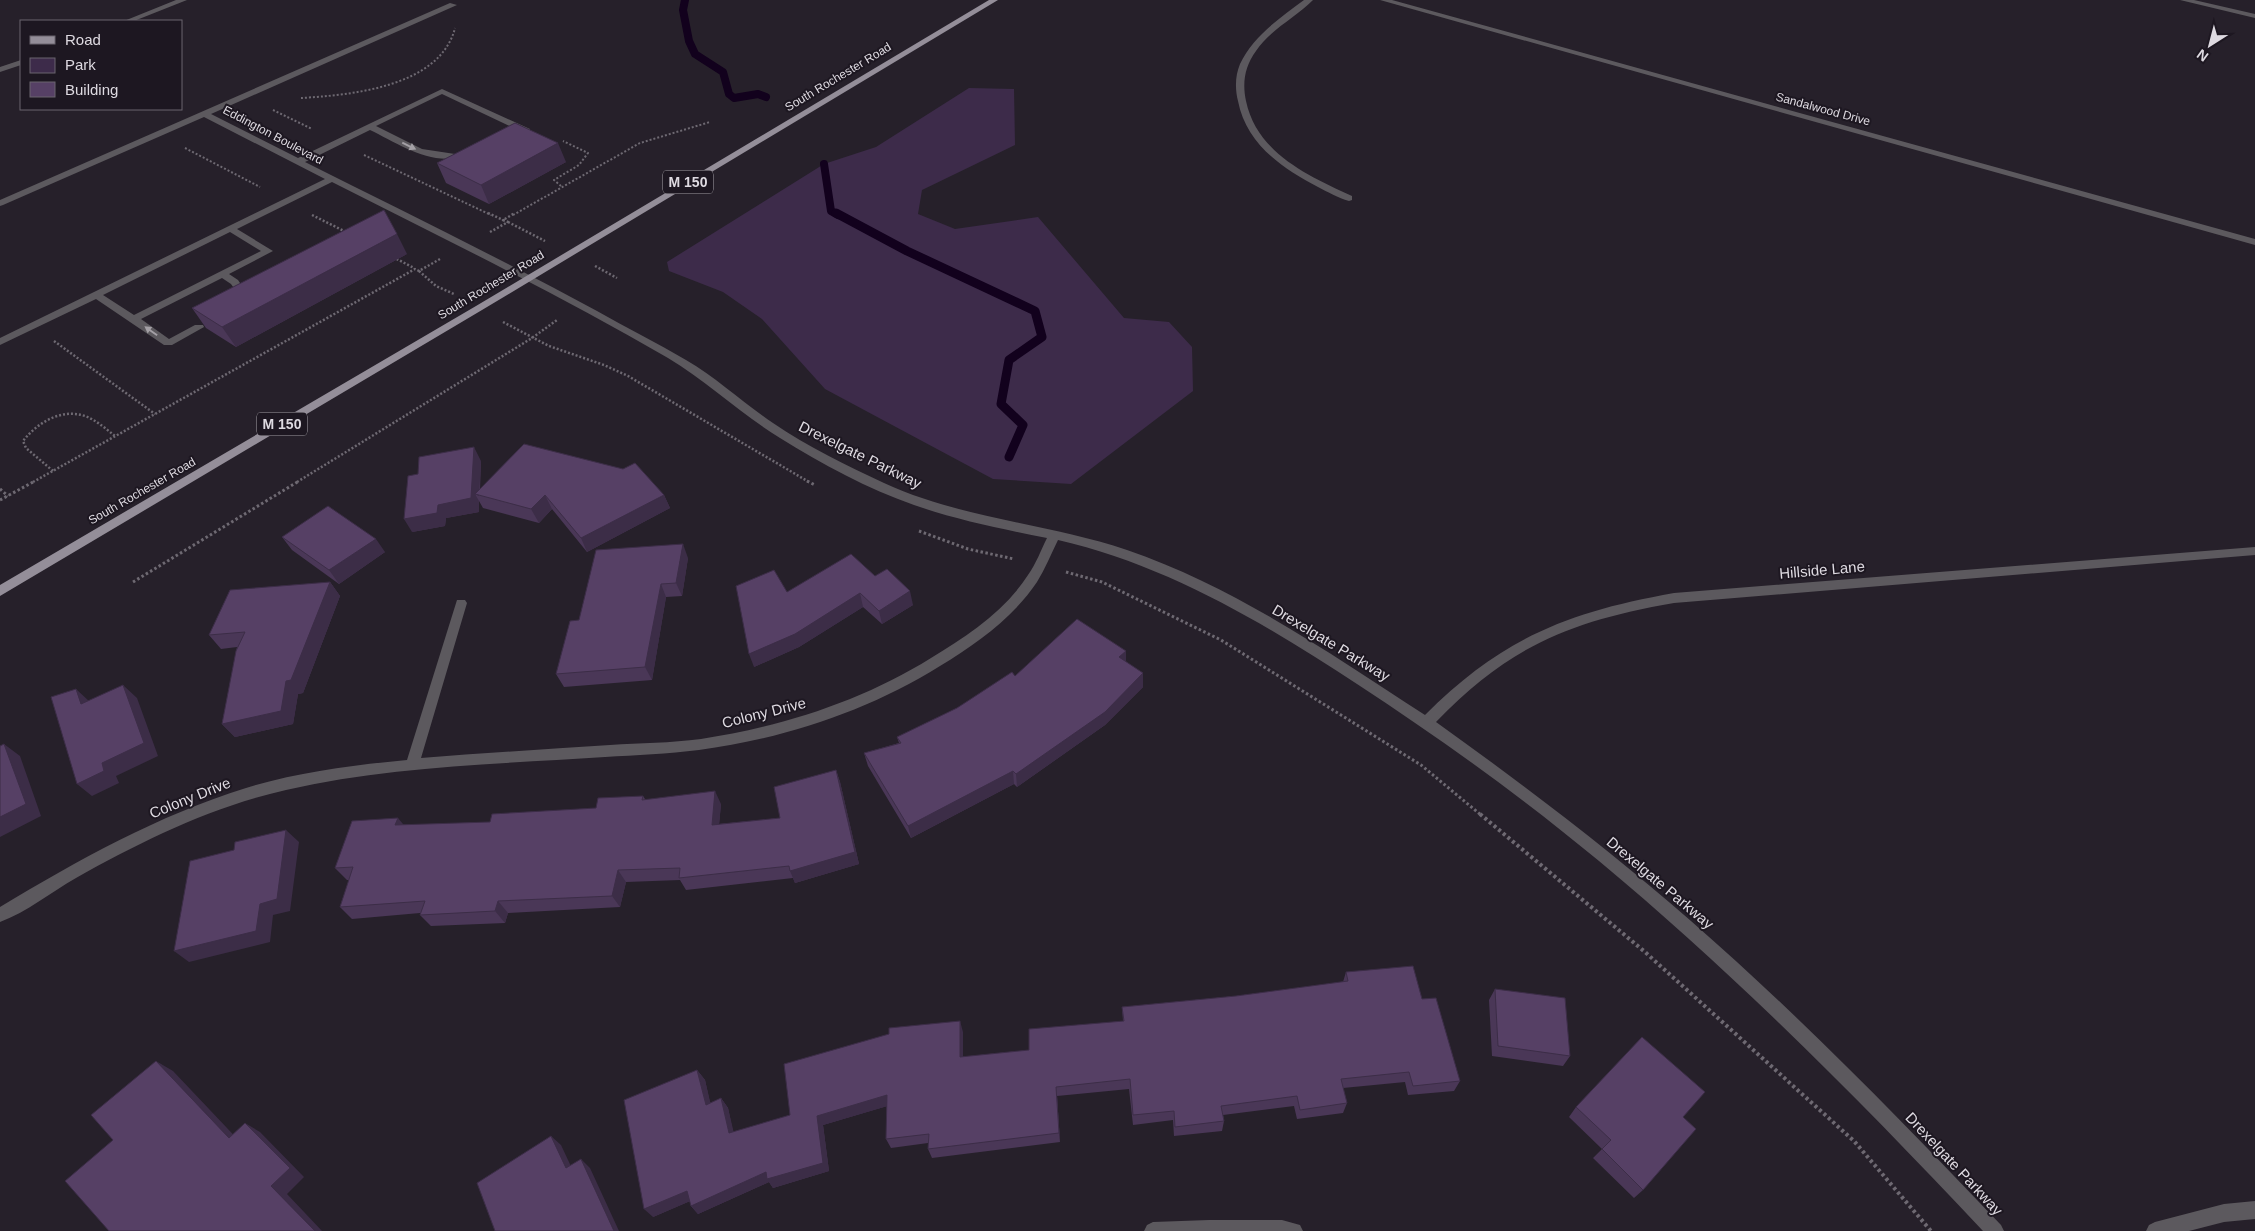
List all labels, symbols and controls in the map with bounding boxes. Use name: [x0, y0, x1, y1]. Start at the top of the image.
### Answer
legend: [20, 20, 182, 110]
north arrow: [2185, 20, 2235, 70]
text: Road: [65, 31, 101, 48]
street label: South Rochester Road: [782, 40, 894, 114]
text: N: [2194, 46, 2211, 65]
text: Park: [65, 56, 96, 73]
text: Building: [65, 81, 118, 98]
street label: Sandalwood Drive: [1774, 90, 1872, 128]
street label: Eddington Boulevard: [221, 103, 325, 167]
one-way arrow: [402, 142, 416, 150]
road number: M 150: [663, 170, 713, 193]
street label: South Rochester Road: [435, 248, 547, 322]
one-way arrow: [144, 326, 158, 336]
road number: M 150: [257, 412, 307, 436]
street label: Drexelgate Parkway: [796, 417, 925, 492]
street label: South Rochester Road: [86, 455, 198, 527]
street label: Hillside Lane: [1778, 557, 1865, 582]
street label: Drexelgate Parkway: [1269, 601, 1394, 685]
street label: Colony Drive: [720, 694, 808, 731]
street label: Colony Drive: [147, 774, 233, 822]
street label: Drexelgate Parkway: [1603, 833, 1718, 933]
street label: Drexelgate Parkway: [1902, 1109, 2007, 1219]

